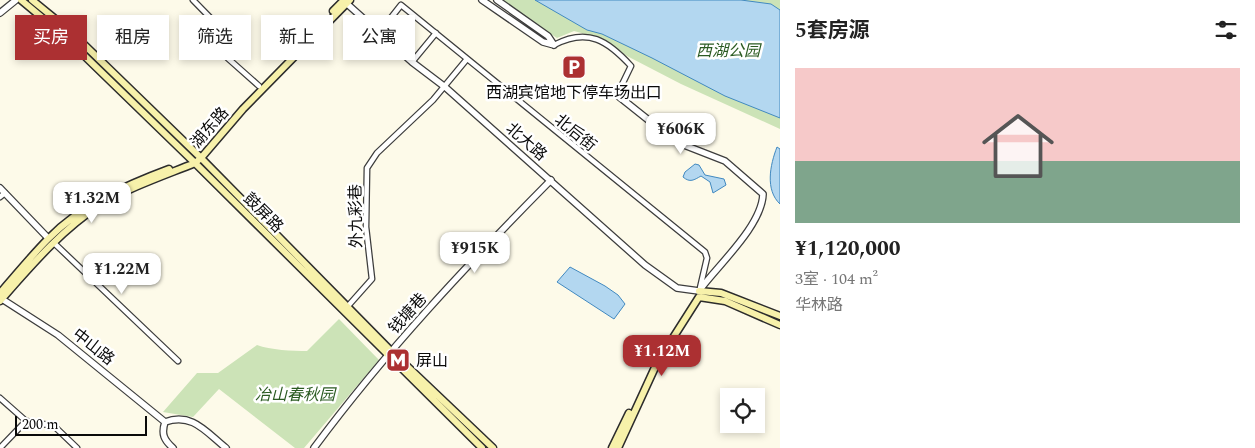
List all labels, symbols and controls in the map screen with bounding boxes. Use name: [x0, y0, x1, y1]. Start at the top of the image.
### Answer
chip: 买房: [15, 15, 87, 60]
chip: 租房: [97, 15, 169, 60]
chip: 筛选: [179, 15, 251, 60]
chip: 新上: [261, 15, 333, 60]
chip: 公寓: [343, 15, 415, 60]
text: 5套房源: [795, 15, 870, 47]
icon: filters: [1212, 16, 1240, 44]
park label: 西湖公园: [696, 39, 762, 63]
parking icon: 西湖宾馆地下停车场出口: [561, 54, 587, 80]
place label: 西湖宾馆地下停车场出口: [486, 81, 662, 105]
icon: home: [973, 101, 1063, 191]
street label: 湖东路: [185, 102, 235, 154]
street label: 北后街: [549, 108, 602, 157]
pin: ¥606K: [646, 112, 716, 155]
street label: 北大路: [500, 117, 552, 167]
text: ¥606K: [657, 117, 705, 141]
pin: ¥1.32M: [51, 182, 133, 224]
street label: 外九彩巷: [343, 184, 369, 248]
text: ¥1.32M: [64, 186, 120, 210]
street label: 鼓屏路: [238, 187, 289, 238]
pin: ¥915K: [440, 232, 510, 274]
text: ¥1,120,000: [795, 233, 901, 265]
text: ¥915K: [451, 236, 499, 260]
pin: ¥1.22M: [81, 252, 163, 295]
text: ¥1.22M: [94, 257, 150, 281]
text: 3室 · 104 m²: [795, 267, 878, 291]
street label: 钱塘巷: [383, 288, 433, 340]
text: 华林路: [795, 293, 843, 317]
street label: 中山路: [67, 323, 120, 371]
pin: ¥1.12M: [621, 334, 703, 377]
text: ¥1.12M: [634, 339, 690, 363]
metro station icon: 屏山: [385, 347, 411, 373]
place label: 屏山: [416, 349, 448, 373]
park label: 冶山春秋园: [255, 383, 337, 407]
map controls: [720, 388, 765, 433]
button: locate: [720, 388, 765, 433]
scale bar: [15, 413, 148, 436]
text: 200 m: [22, 414, 59, 435]

